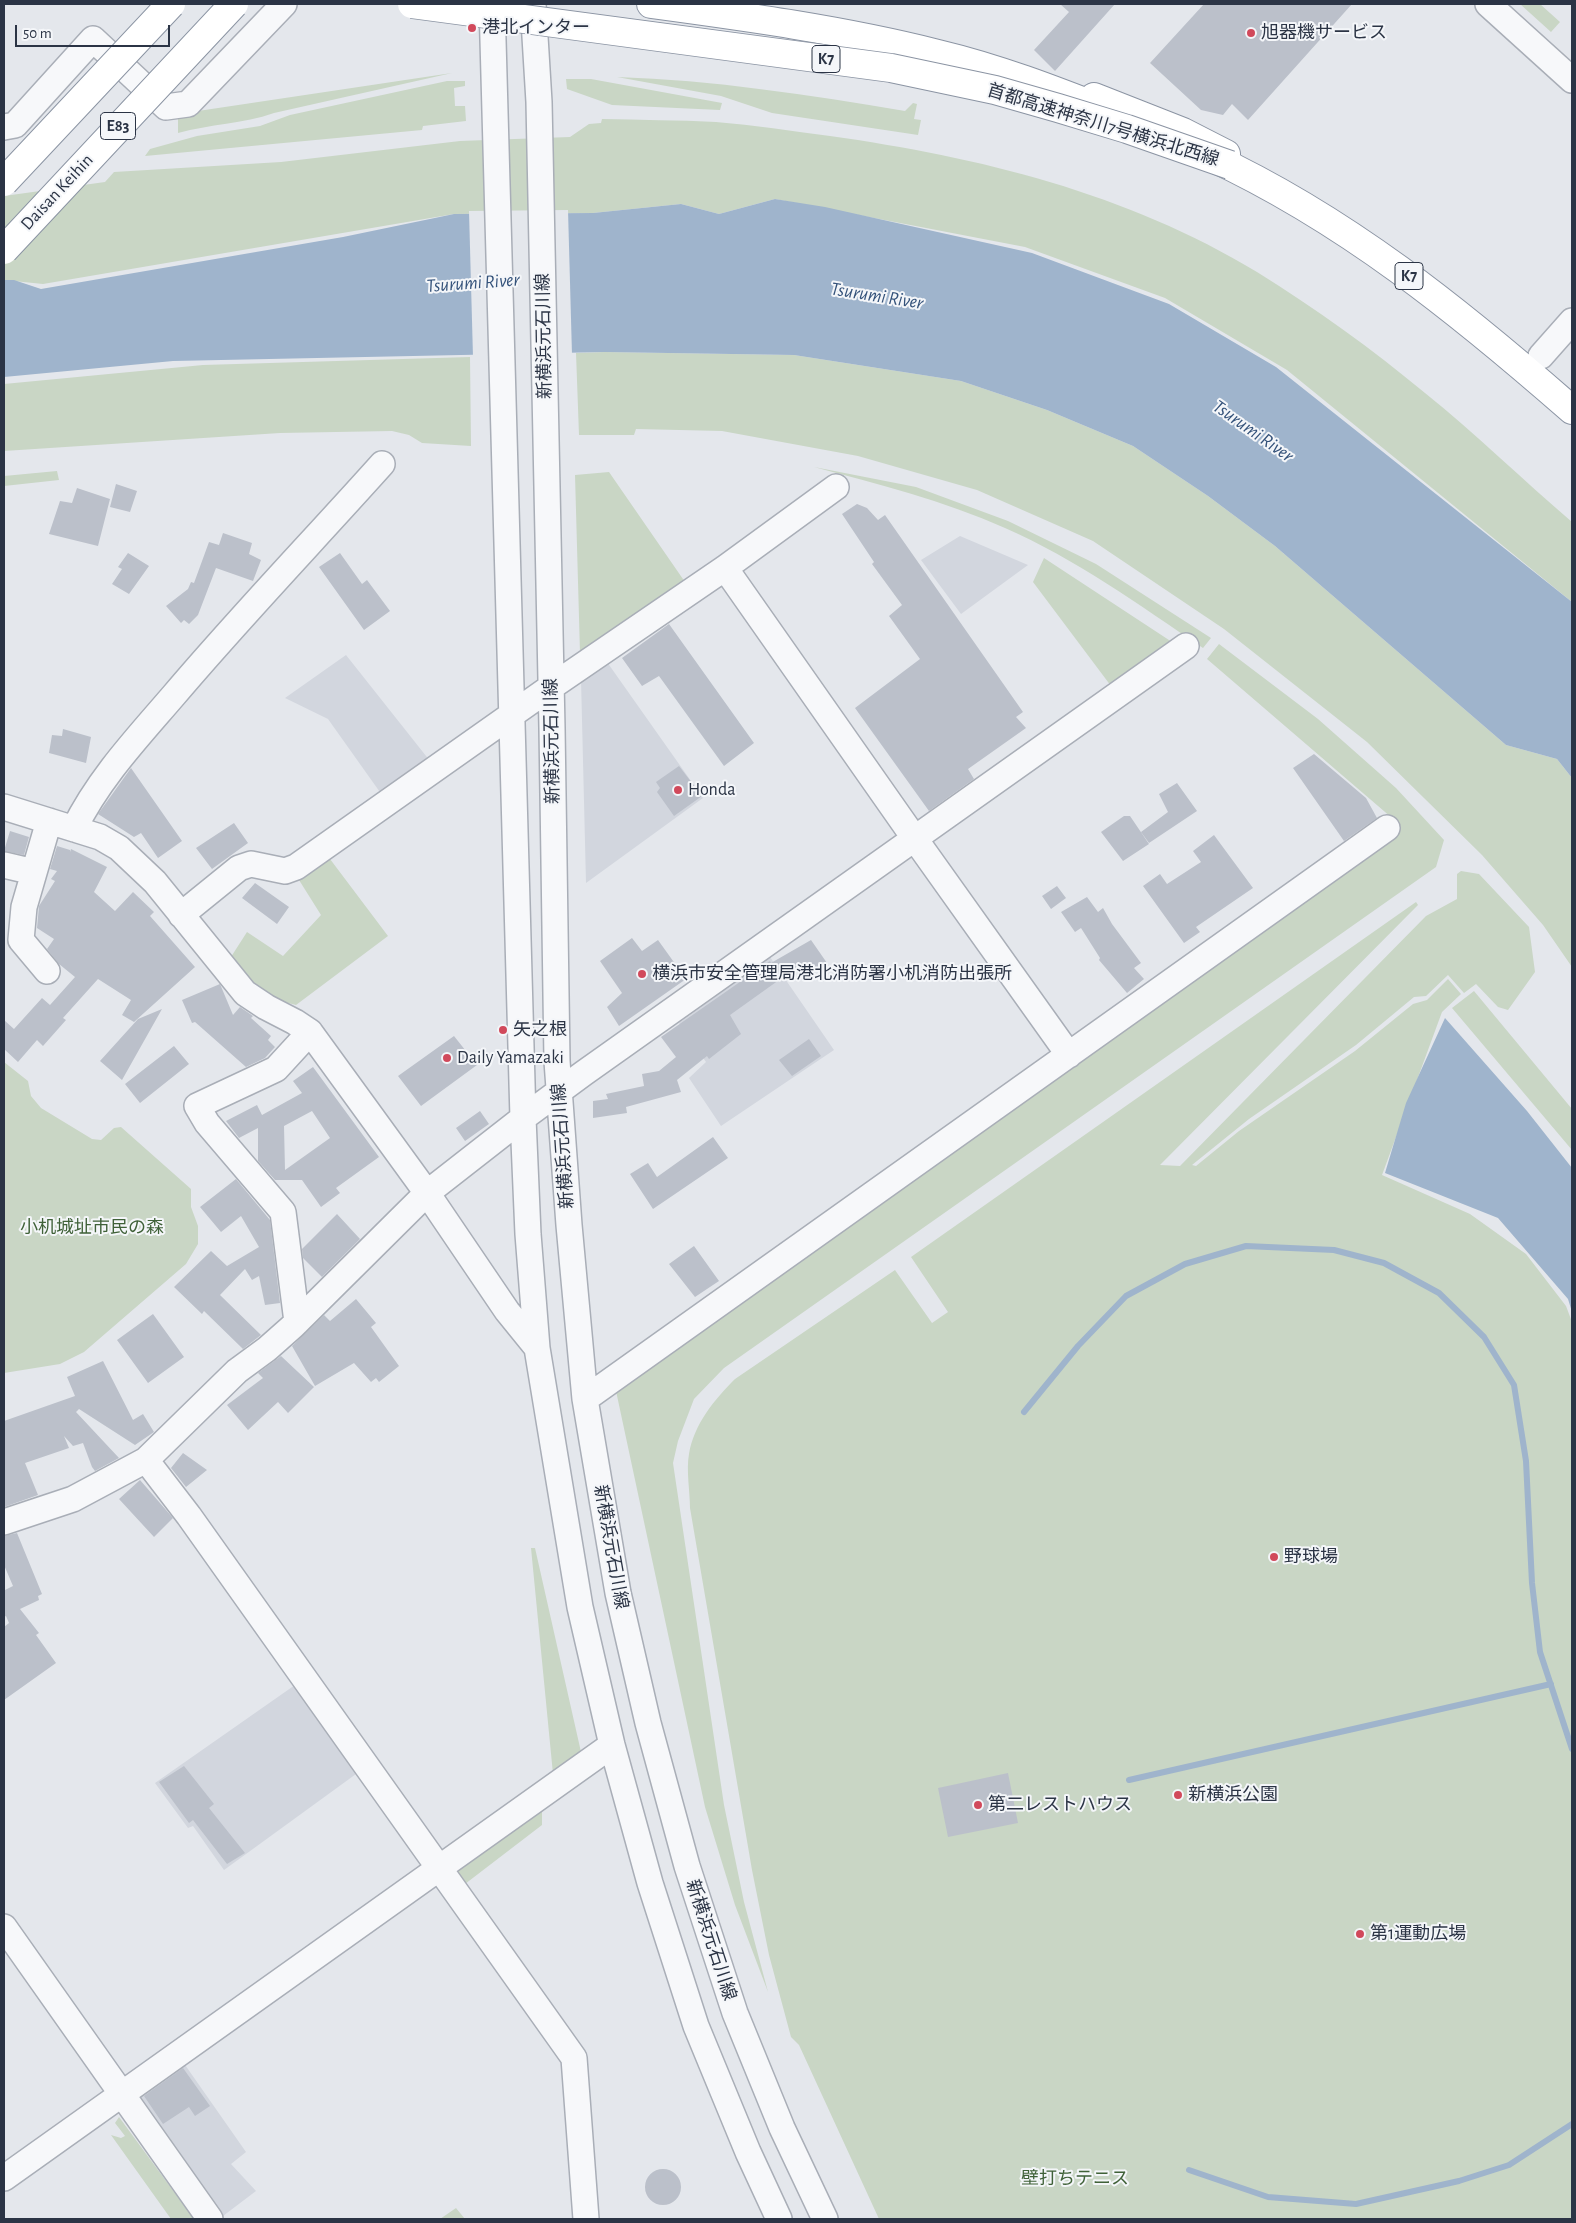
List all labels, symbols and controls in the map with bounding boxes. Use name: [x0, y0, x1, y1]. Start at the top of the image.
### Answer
scale bar: [18, 15, 172, 47]
place label: 港北インター: [482, 17, 590, 39]
marker: 港北インター: [466, 22, 478, 34]
place label: 旭器機サービス: [1261, 22, 1387, 44]
text: 50 m: [23, 26, 52, 41]
marker: 旭器機サービス: [1245, 27, 1257, 39]
road number: K7: [812, 46, 840, 72]
street label: 首都高速神奈川7号横浜北西線: [984, 79, 1222, 171]
road number: E83: [100, 112, 136, 140]
street label: Daisan Keihin: [16, 149, 98, 235]
road number: K7: [1395, 262, 1423, 290]
water label: Tsurumi River: [426, 268, 520, 298]
street label: 新横浜元石川線: [532, 273, 556, 399]
water label: Tsurumi River: [829, 277, 925, 315]
water label: Tsurumi River: [1208, 395, 1298, 467]
street label: 新横浜元石川線: [540, 678, 564, 804]
place label: Honda: [688, 779, 736, 801]
marker: Honda: [672, 784, 684, 796]
place label: 横浜市安全管理局港北消防署小机消防出張所: [652, 963, 1012, 985]
marker: 横浜市安全管理局港北消防署小机消防出張所: [636, 968, 648, 980]
place label: 矢之根: [513, 1019, 567, 1041]
marker: 矢之根: [497, 1024, 509, 1036]
place label: Daily Yamazaki: [457, 1047, 564, 1069]
marker: Daily Yamazaki: [441, 1052, 453, 1064]
street label: 新横浜元石川線: [548, 1082, 578, 1210]
park label: 小机城址市民の森: [20, 1217, 164, 1239]
street label: 新横浜元石川線: [589, 1483, 633, 1611]
place label: 野球場: [1284, 1546, 1338, 1568]
marker: 野球場: [1268, 1551, 1280, 1563]
place label: 新横浜公園: [1188, 1784, 1278, 1806]
marker: 新横浜公園: [1172, 1789, 1184, 1801]
place label: 第二レストハウス: [988, 1794, 1132, 1816]
marker: 第二レストハウス: [972, 1799, 984, 1811]
street label: 新横浜元石川線: [681, 1877, 741, 2003]
place label: 第1運動広場: [1370, 1923, 1466, 1945]
marker: 第1運動広場: [1354, 1928, 1366, 1940]
park label: 壁打ちテニス: [1021, 2168, 1129, 2190]

